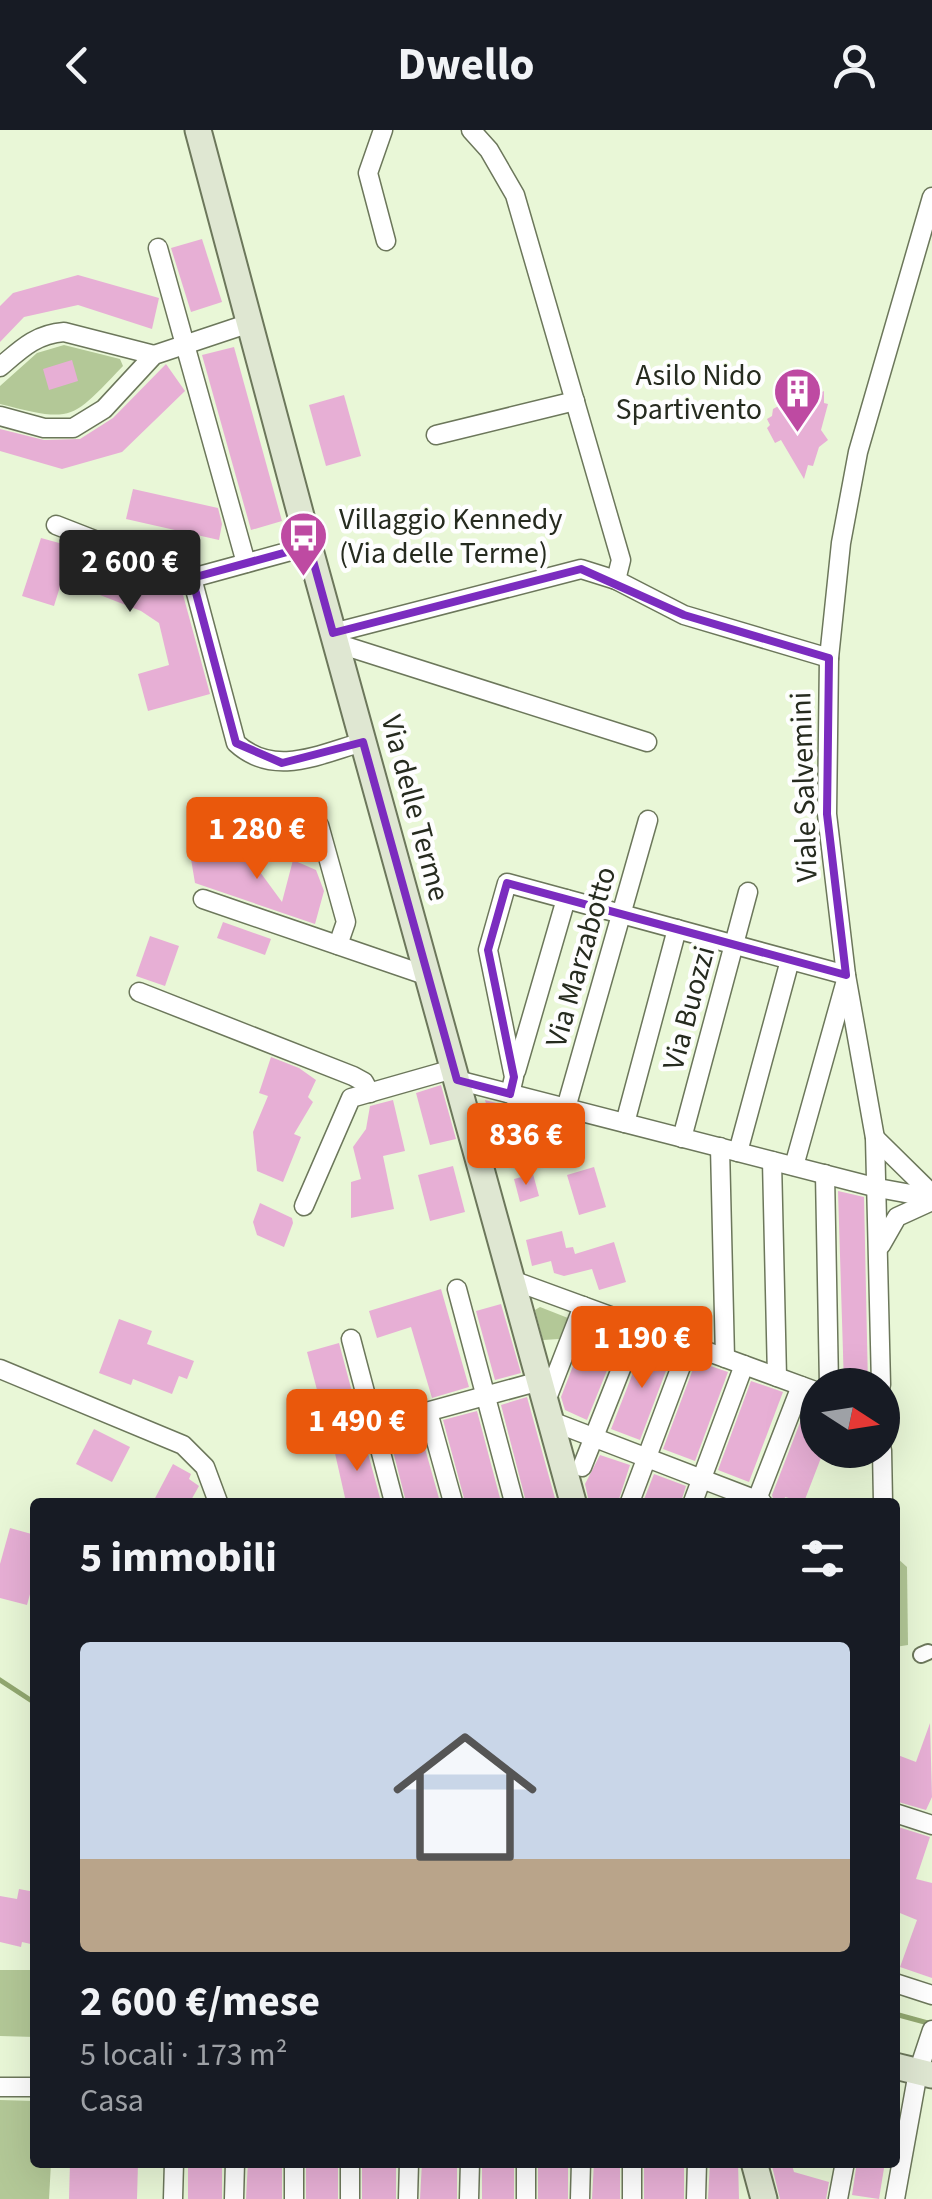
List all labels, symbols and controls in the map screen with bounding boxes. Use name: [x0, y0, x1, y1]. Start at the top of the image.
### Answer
text: Dwello: [397, 33, 535, 97]
icon: back: [50, 38, 105, 93]
icon: person: [827, 38, 882, 93]
place label: Asilo Nido Spartivento: [616, 354, 762, 431]
building icon: Asilo Nido Spartivento: [771, 366, 823, 434]
place label: Villaggio Kennedy (Via delle Terme): [339, 498, 563, 575]
bus stop icon: Villaggio Kennedy (Via delle Terme): [278, 510, 330, 578]
pin: 2 600 €: [38, 530, 222, 615]
text: 2 600 €: [81, 539, 179, 585]
street label: Viale Salvemini: [779, 691, 829, 883]
street label: Via delle Terme: [370, 710, 460, 906]
pin: 1 280 €: [165, 797, 349, 882]
text: 1 280 €: [208, 806, 306, 852]
street label: Via Marzabotto: [535, 862, 627, 1052]
street label: Via Buozzi: [652, 941, 726, 1075]
pin: 836 €: [456, 1103, 596, 1188]
text: 836 €: [489, 1112, 563, 1158]
pin: 1 190 €: [550, 1306, 734, 1391]
text: 1 190 €: [593, 1315, 691, 1361]
north arrow: [800, 1368, 900, 1468]
map controls: [800, 1368, 900, 1468]
pin: 1 490 €: [265, 1389, 449, 1474]
text: 1 490 €: [308, 1398, 406, 1444]
text: 5 immobili: [80, 1528, 277, 1588]
icon: filters: [795, 1531, 850, 1586]
icon: home: [375, 1707, 555, 1887]
text: 2 600 €/mese: [80, 1972, 320, 2032]
text: 5 locali · 173 m²: [80, 2032, 287, 2078]
text: Casa: [80, 2078, 144, 2124]

